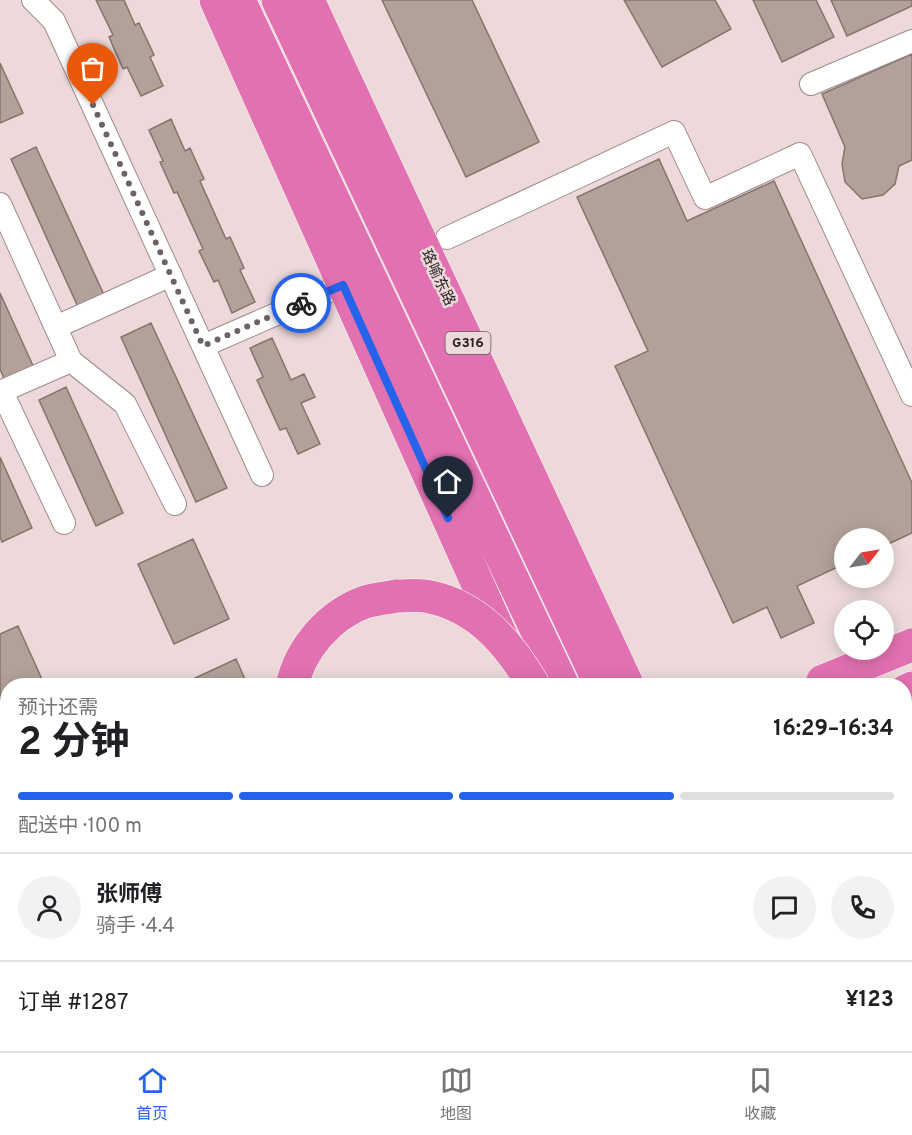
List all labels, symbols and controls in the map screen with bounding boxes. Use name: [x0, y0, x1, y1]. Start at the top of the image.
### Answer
pin: [67, 43, 118, 105]
icon: bag: [76, 52, 109, 85]
street label: 珞喻东路: [416, 247, 458, 309]
courier: [271, 273, 331, 333]
icon: bike: [285, 287, 318, 320]
road number: G316: [446, 332, 490, 354]
pin: [422, 456, 473, 518]
icon: home: [431, 465, 464, 498]
north arrow: [834, 528, 894, 588]
map controls: [834, 528, 894, 660]
button: locate: [834, 600, 894, 660]
text: 预计还需: [18, 696, 98, 722]
text: 16:29–16:34: [773, 716, 894, 743]
text: 2 分钟: [18, 720, 130, 769]
text: 配送中 · 100 m: [18, 814, 142, 840]
button: person: [18, 876, 81, 939]
button: chat: [753, 876, 816, 939]
button: phone: [831, 876, 894, 939]
text: 张师傅: [96, 882, 162, 909]
text: 骑手 · 4.4: [96, 914, 175, 940]
text: ¥123: [845, 987, 894, 1014]
text: 订单 #1287: [18, 990, 129, 1017]
tab: 首页: [136, 1064, 169, 1125]
tab: 地图: [440, 1064, 473, 1125]
tab: 收藏: [744, 1064, 777, 1125]

